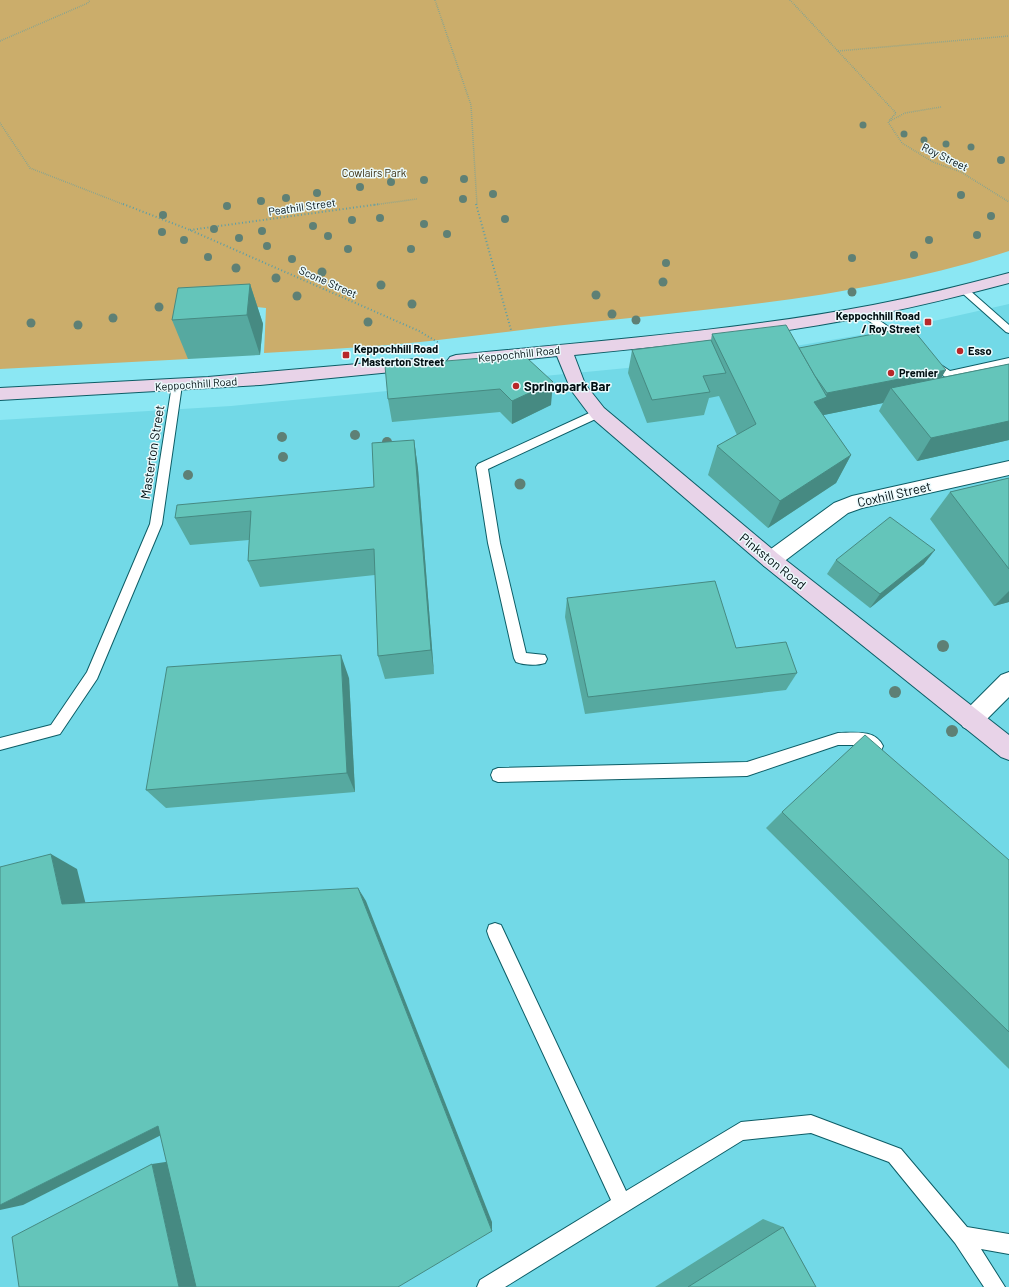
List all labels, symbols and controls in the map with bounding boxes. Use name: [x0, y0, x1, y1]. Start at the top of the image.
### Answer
street label: Roy Street: [920, 140, 970, 173]
park label: Cowlairs Park: [342, 166, 407, 179]
street label: Peathill Street: [267, 195, 336, 218]
street label: Scone Street: [297, 263, 359, 300]
place label: Keppochhill Road / Roy Street: [836, 309, 920, 335]
marker: Keppochhill Road / Roy Street: [923, 317, 933, 327]
place label: Keppochhill Road / Masterton Street: [354, 342, 444, 368]
street label: Keppochhill Road: [477, 343, 561, 364]
place label: Esso: [968, 344, 992, 357]
marker: Esso: [955, 346, 965, 356]
marker: Keppochhill Road / Masterton Street: [341, 350, 351, 360]
place label: Premier: [899, 366, 939, 379]
marker: Premier: [886, 368, 896, 378]
street label: Keppochhill Road: [154, 374, 238, 393]
place label: Springpark Bar: [524, 378, 610, 394]
marker: Springpark Bar: [511, 381, 521, 391]
street label: Masterton Street: [137, 404, 167, 500]
street label: Coxhill Street: [855, 478, 933, 510]
street label: Pinkston Road: [737, 529, 809, 593]

